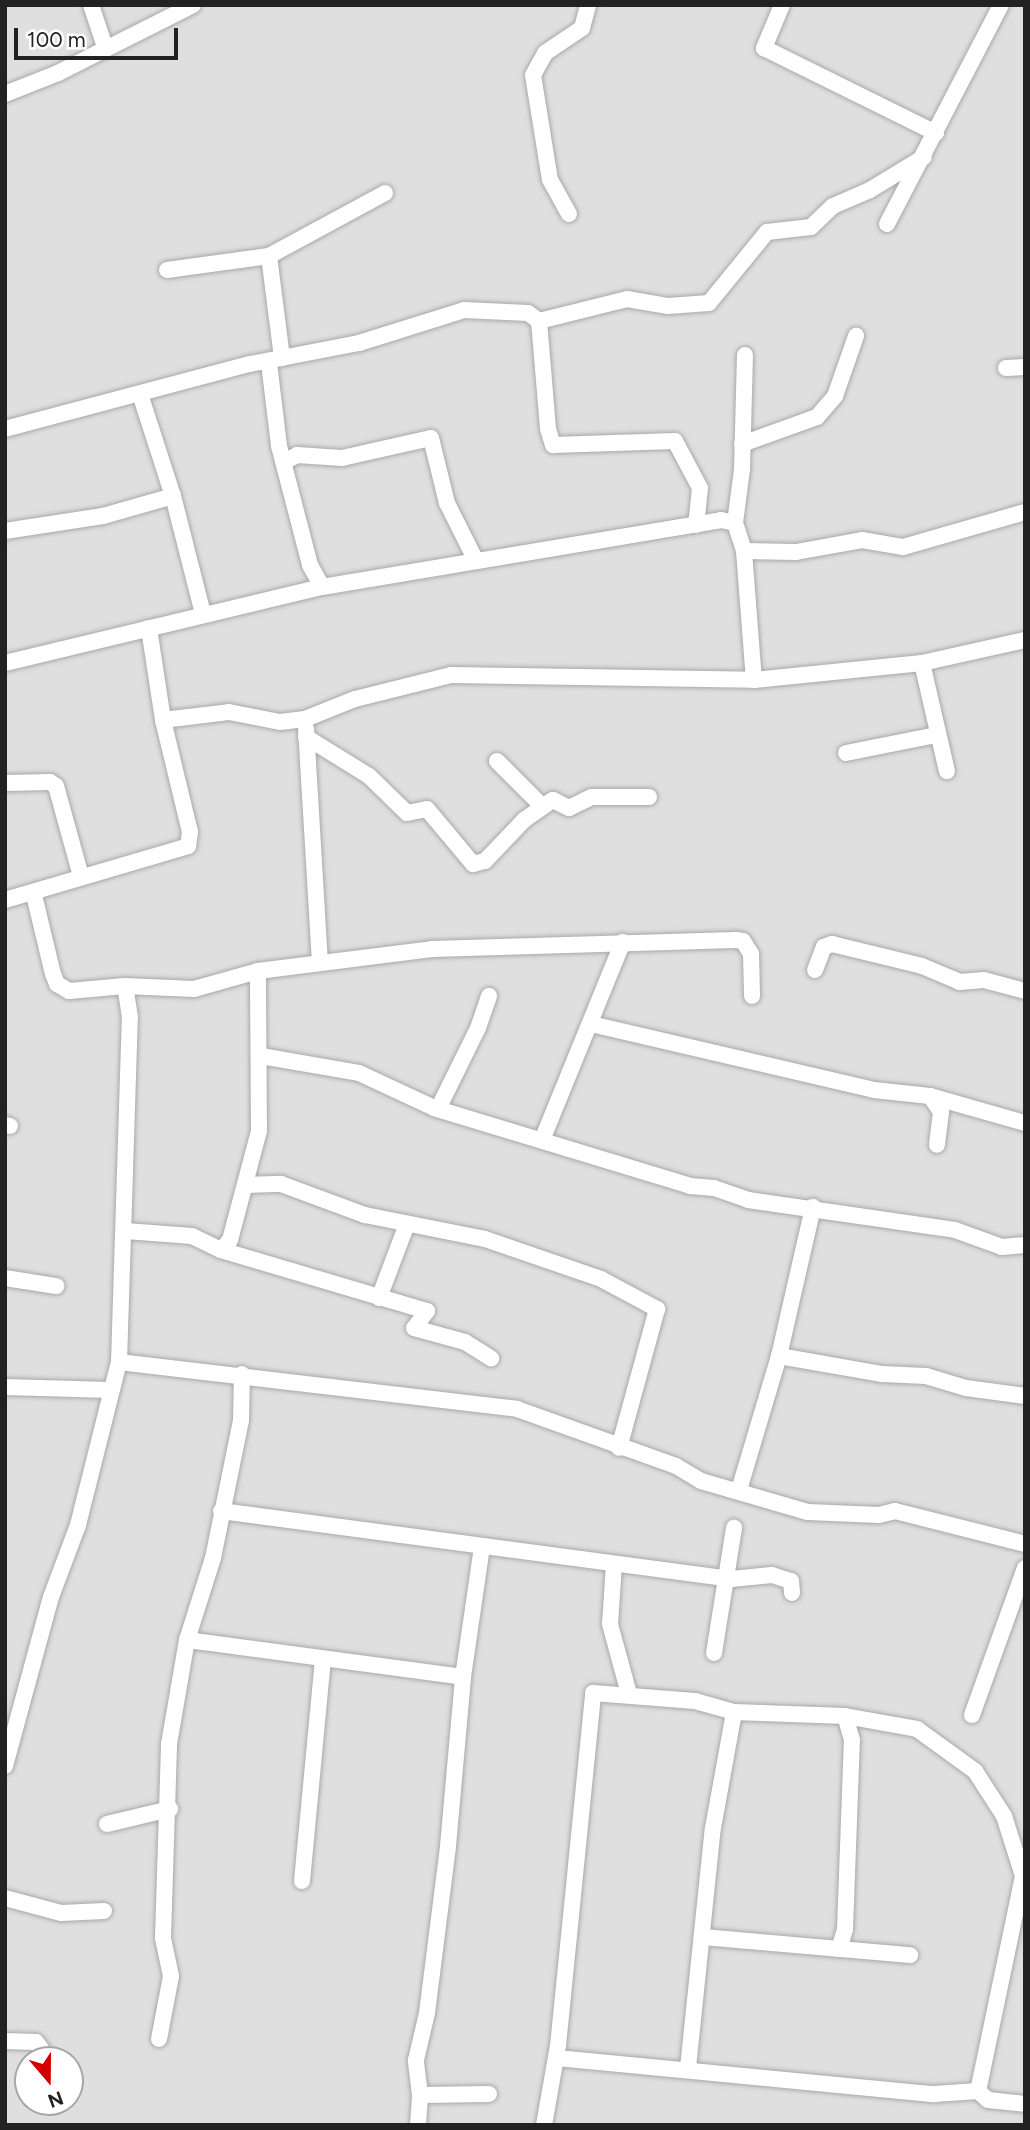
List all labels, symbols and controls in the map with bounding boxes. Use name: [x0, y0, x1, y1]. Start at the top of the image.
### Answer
scale bar: [18, 14, 182, 58]
text: 100 m: [27, 27, 86, 52]
north arrow: [14, 2046, 84, 2116]
text: N: [45, 2086, 67, 2113]

